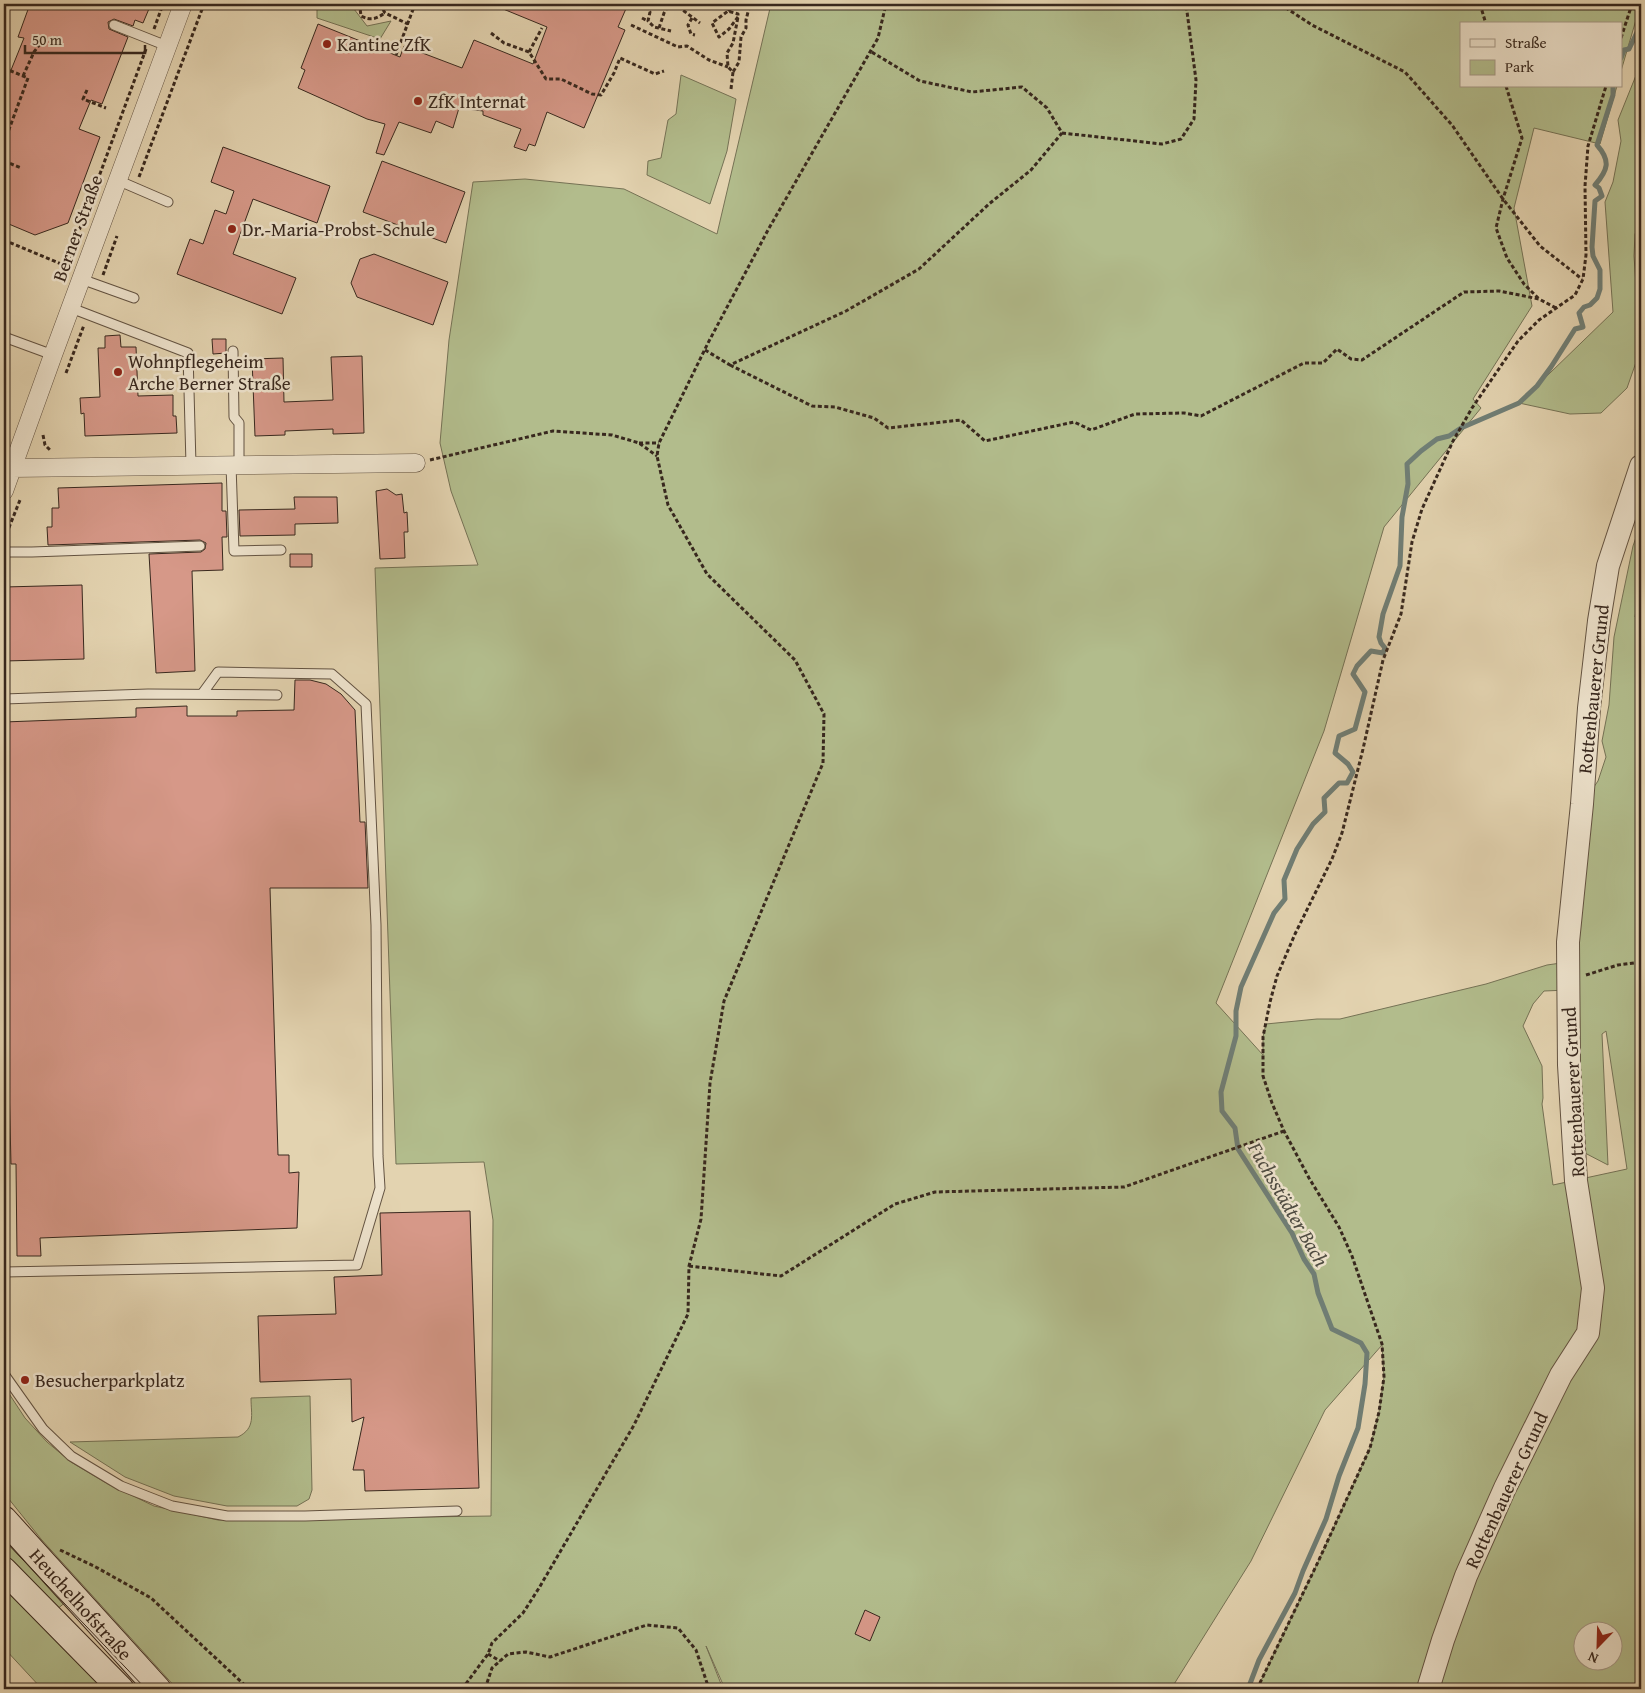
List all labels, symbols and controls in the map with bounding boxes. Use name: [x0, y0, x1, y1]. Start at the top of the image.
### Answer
scale bar: [25, 22, 145, 54]
legend: [1460, 22, 1622, 88]
text: 50 m: [32, 29, 63, 50]
place label: Kantine ZfK: [337, 30, 432, 58]
text: Straße: [1505, 32, 1547, 53]
marker: Kantine ZfK: [321, 38, 333, 50]
text: Park: [1505, 56, 1534, 77]
place label: ZfK Internat: [428, 87, 526, 115]
marker: ZfK Internat: [412, 95, 424, 107]
street label: Berner Straße: [45, 171, 109, 285]
place label: Dr.-Maria-Probst-Schule: [242, 215, 435, 243]
marker: Dr.-Maria-Probst-Schule: [226, 223, 238, 235]
place label: Wohnpflegeheim Arche Berner Straße: [128, 347, 291, 397]
marker: Wohnpflegeheim Arche Berner Straße: [112, 366, 124, 378]
street label: Rottenbauerer Grund: [1570, 602, 1616, 775]
street label: Rottenbauerer Grund: [1555, 1005, 1591, 1178]
water label: Fuchsstädter Bach: [1241, 1135, 1336, 1272]
place label: Besucherparkplatz: [35, 1366, 184, 1394]
marker: Besucherparkplatz: [19, 1374, 31, 1386]
street label: Rottenbauerer Grund: [1457, 1406, 1555, 1573]
street label: Heuchelhofstraße: [23, 1542, 139, 1666]
north arrow: [1572, 1620, 1622, 1670]
text: N: [1584, 1647, 1601, 1669]

